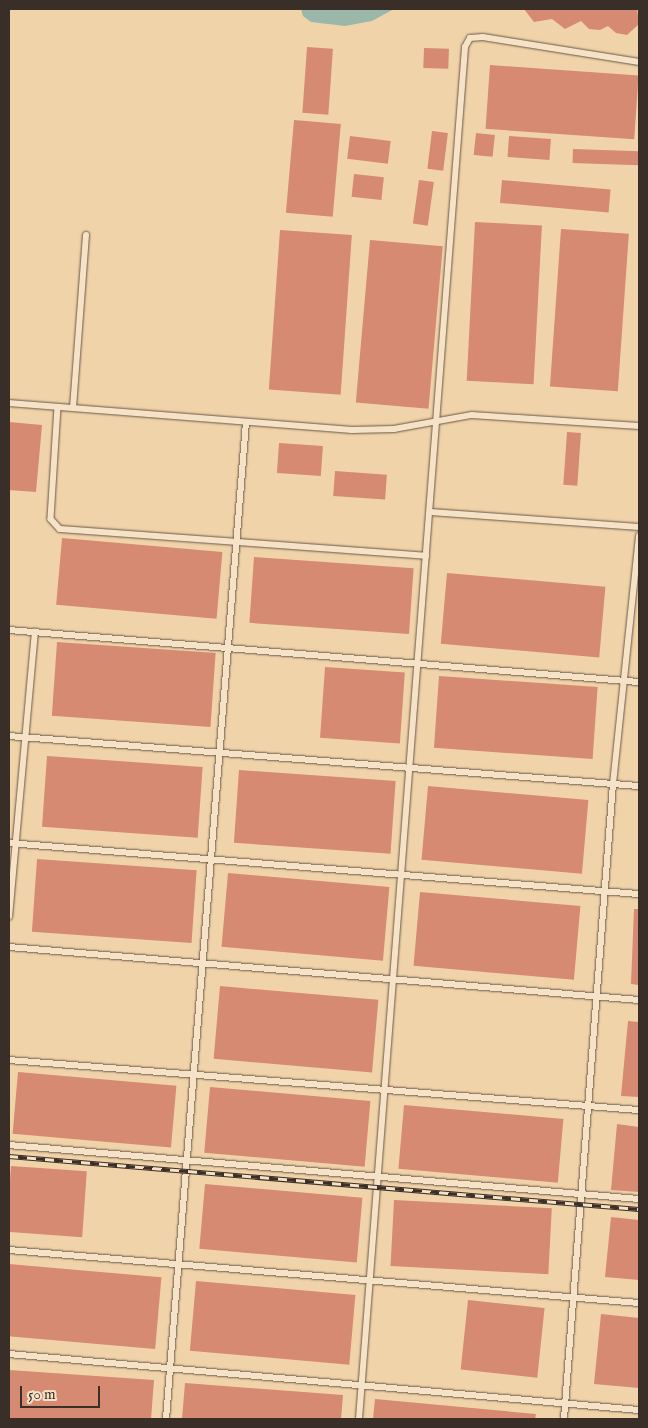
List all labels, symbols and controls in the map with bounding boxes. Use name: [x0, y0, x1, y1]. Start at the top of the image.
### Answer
scale bar: [22, 1376, 102, 1408]
text: 50 m: [28, 1385, 56, 1404]

